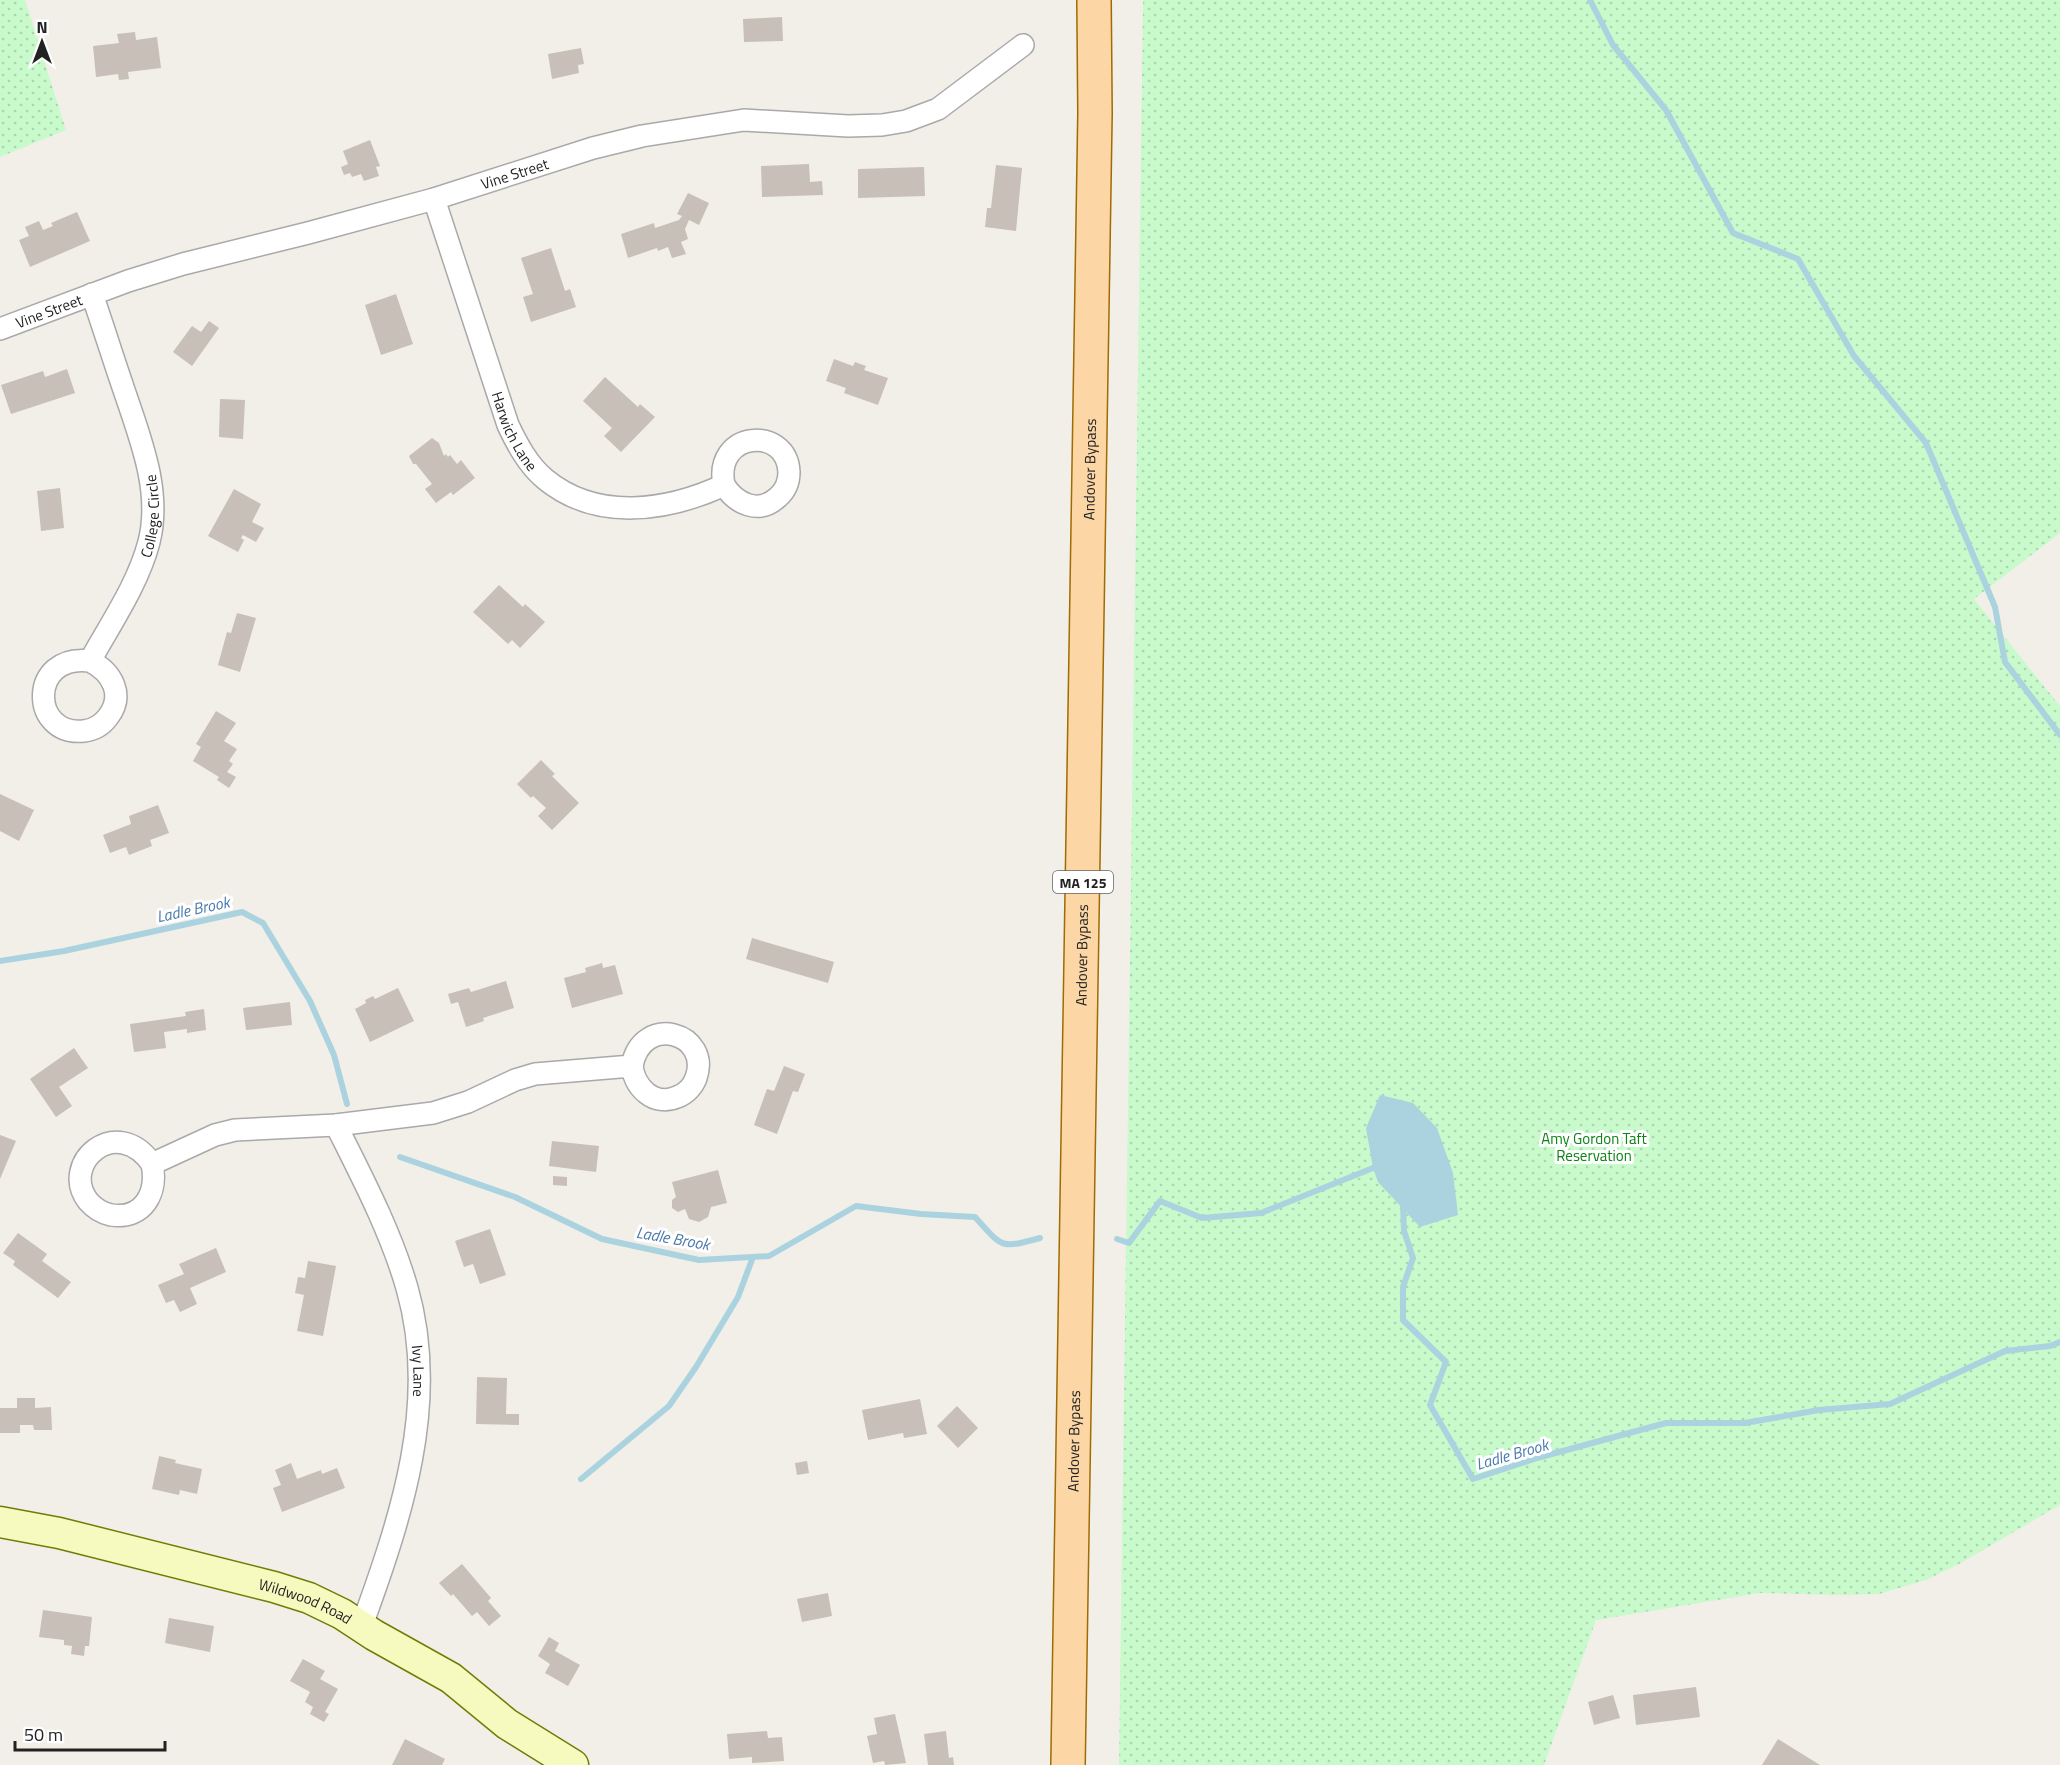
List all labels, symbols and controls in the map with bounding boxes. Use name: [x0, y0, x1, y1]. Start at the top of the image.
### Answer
north arrow: [12, 12, 72, 72]
text: N: [36, 15, 48, 39]
street label: Vine Street: [478, 151, 552, 195]
street label: Vine Street: [12, 287, 86, 334]
street label: Harwich Lane: [486, 388, 543, 476]
street label: Andover Bypass: [1077, 418, 1102, 520]
street label: College Circle: [134, 473, 164, 560]
road number: MA 125: [1053, 871, 1113, 893]
water label: Ladle Brook: [154, 889, 234, 928]
street label: Andover Bypass: [1069, 904, 1094, 1006]
park label: Amy Gordon Taft Reservation: [1541, 1127, 1648, 1167]
water label: Ladle Brook: [634, 1220, 713, 1257]
street label: Ivy Lane: [406, 1344, 431, 1397]
street label: Andover Bypass: [1061, 1390, 1086, 1492]
water label: Ladle Brook: [1473, 1432, 1553, 1476]
street label: Wildwood Road: [256, 1572, 357, 1629]
scale bar: [15, 1714, 165, 1752]
text: 50 m: [24, 1721, 63, 1748]

